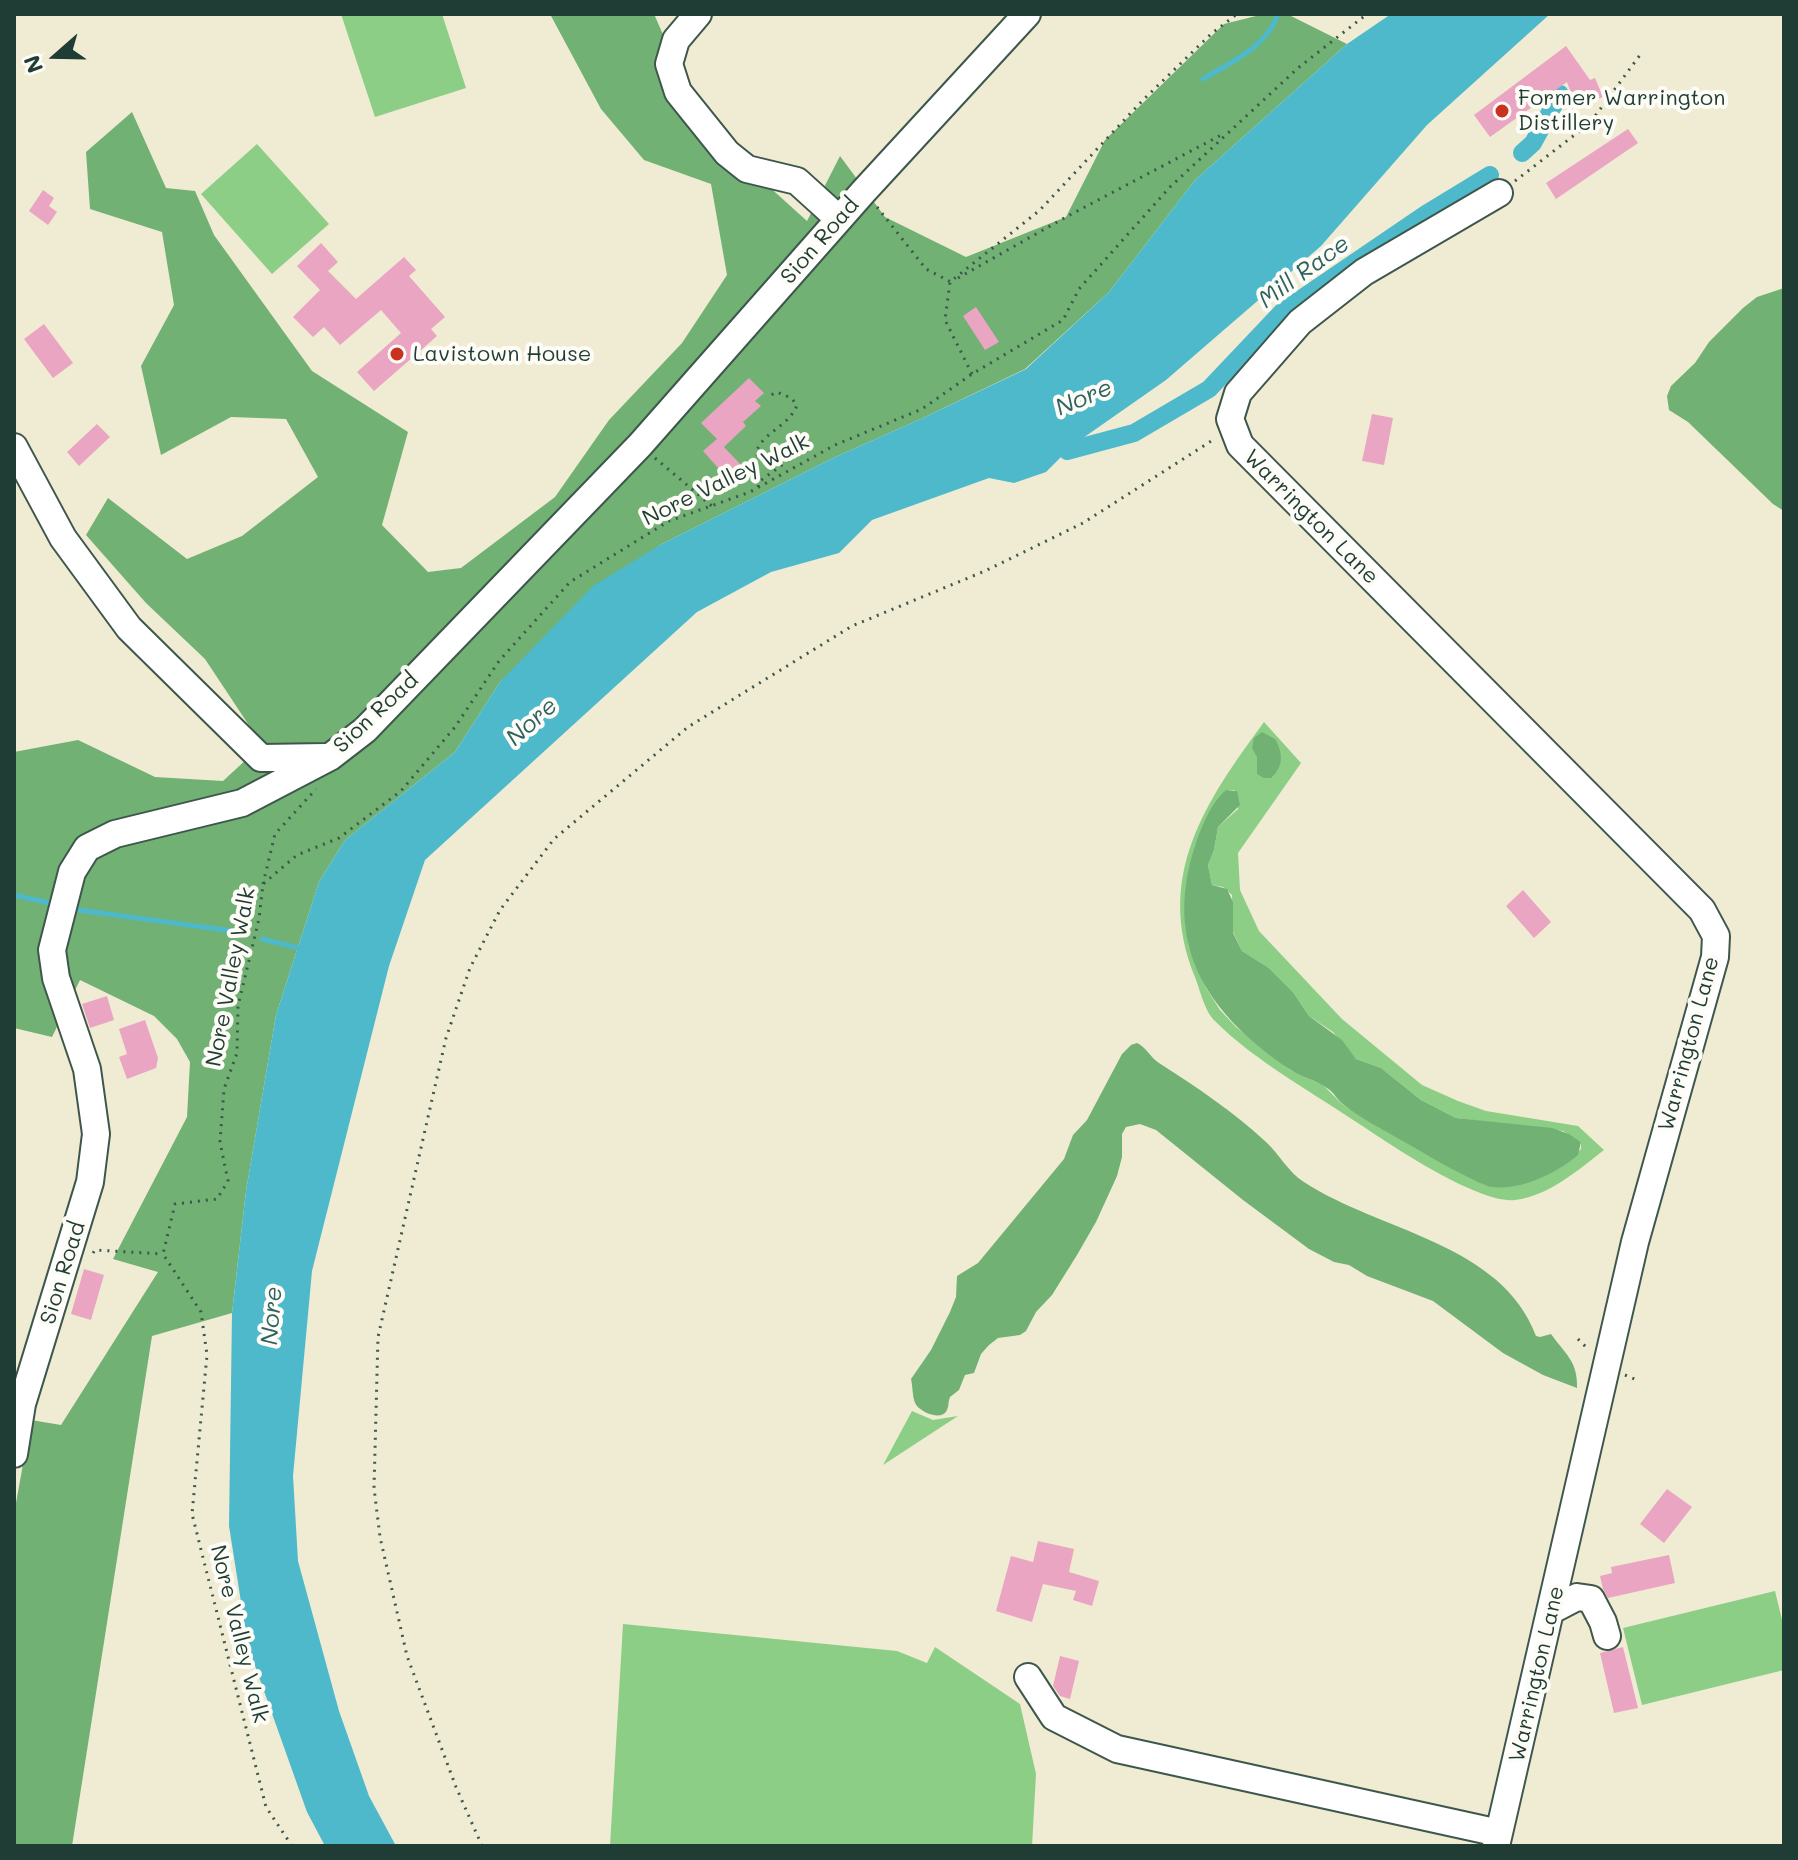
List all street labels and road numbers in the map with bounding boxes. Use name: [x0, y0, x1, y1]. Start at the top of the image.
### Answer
street label: Sion Road: [775, 192, 865, 290]
street label: Nore Valley Walk: [638, 428, 814, 532]
street label: Warrington Lane: [1238, 444, 1384, 590]
street label: Sion Road: [328, 667, 424, 759]
street label: Nore Valley Walk: [201, 885, 261, 1069]
street label: Warrington Lane: [1653, 954, 1725, 1134]
street label: Sion Road: [35, 1218, 91, 1328]
street label: Nore Valley Walk: [204, 1542, 274, 1726]
street label: Warrington Lane: [1504, 1583, 1570, 1765]

